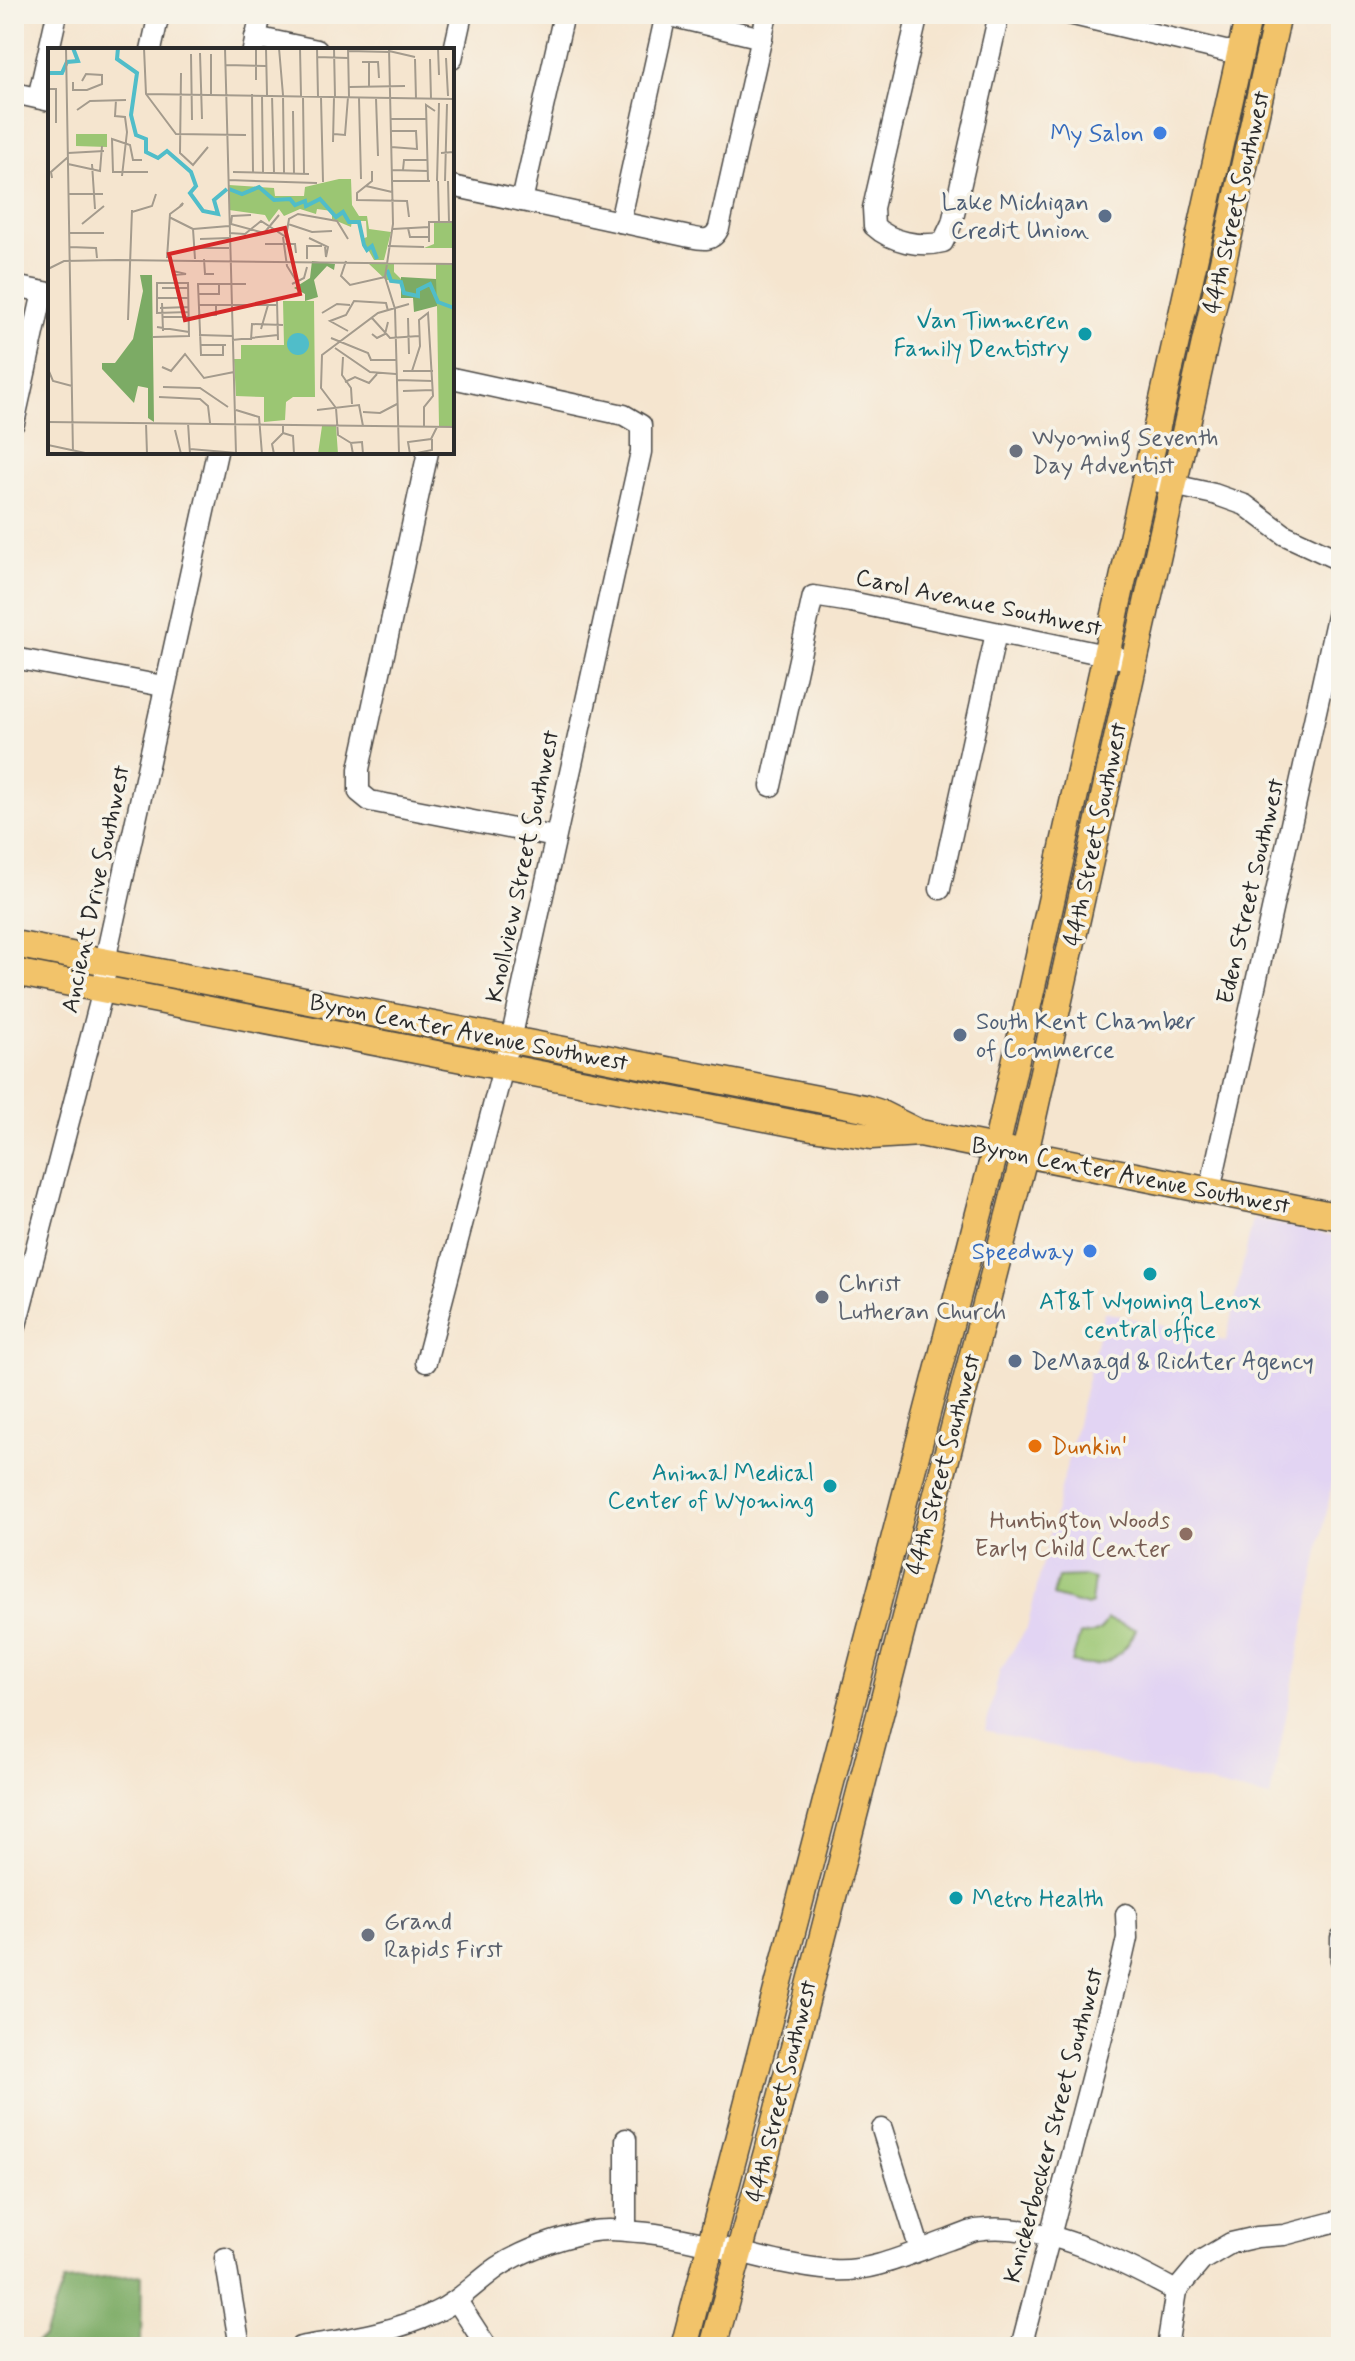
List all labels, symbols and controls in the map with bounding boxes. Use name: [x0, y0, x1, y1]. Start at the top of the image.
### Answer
inset map: [48, 48, 454, 454]
street label: 44th Street Southwest: [1197, 87, 1278, 317]
place label: My Salon: [1050, 119, 1144, 150]
marker: My Salon: [1151, 124, 1169, 142]
place label: Lake Michigan Credit Union: [941, 188, 1089, 247]
marker: Lake Michigan Credit Union: [1096, 207, 1114, 225]
place label: Van Timmeren Family Dentistry: [893, 306, 1069, 365]
marker: Van Timmeren Family Dentistry: [1076, 325, 1094, 343]
place label: Wyoming Seventh Day Adventist: [1032, 423, 1219, 482]
marker: Wyoming Seventh Day Adventist: [1007, 442, 1025, 460]
street label: Carol Avenue Southwest: [853, 562, 1105, 645]
street label: 44th Street Southwest: [1058, 719, 1135, 949]
street label: Knollview Street Southwest: [479, 727, 568, 1005]
street label: Ancient Drive Southwest: [55, 762, 138, 1016]
street label: Eden Street Southwest: [1210, 775, 1293, 1007]
street label: Byron Center Avenue Southwest: [307, 987, 631, 1080]
place label: South Kent Chamber of Commerce: [976, 1007, 1196, 1066]
marker: South Kent Chamber of Commerce: [951, 1026, 969, 1044]
street label: Byron Center Avenue Southwest: [969, 1130, 1293, 1223]
place label: Speedway: [972, 1237, 1074, 1268]
marker: Speedway: [1081, 1242, 1099, 1260]
marker: AT&T Wyoming Lenox central office: [1141, 1265, 1159, 1283]
place label: Christ Lutheran Church: [838, 1269, 1006, 1328]
place label: AT&T Wyoming Lenox central office: [1039, 1287, 1261, 1346]
marker: Christ Lutheran Church: [813, 1288, 831, 1306]
place label: DeMaagd & Richter Agency: [1031, 1347, 1314, 1380]
street label: 44th Street Southwest: [900, 1350, 989, 1579]
marker: DeMaagd & Richter Agency: [1006, 1352, 1024, 1370]
place label: Dunkin': [1051, 1432, 1127, 1463]
marker: Dunkin': [1026, 1437, 1044, 1455]
place label: Animal Medical Center of Wyoming: [607, 1458, 814, 1517]
marker: Animal Medical Center of Wyoming: [821, 1477, 839, 1495]
place label: Huntington Woods Early Child Center: [975, 1506, 1170, 1565]
marker: Huntington Woods Early Child Center: [1177, 1525, 1195, 1543]
place label: Metro Health: [972, 1884, 1104, 1915]
marker: Metro Health: [947, 1889, 965, 1907]
place label: Grand Rapids First: [384, 1907, 503, 1966]
marker: Grand Rapids First: [359, 1926, 377, 1944]
street label: Knickerbocker Street Southwest: [997, 1964, 1112, 2287]
street label: 44th Street Southwest: [740, 1977, 825, 2206]

